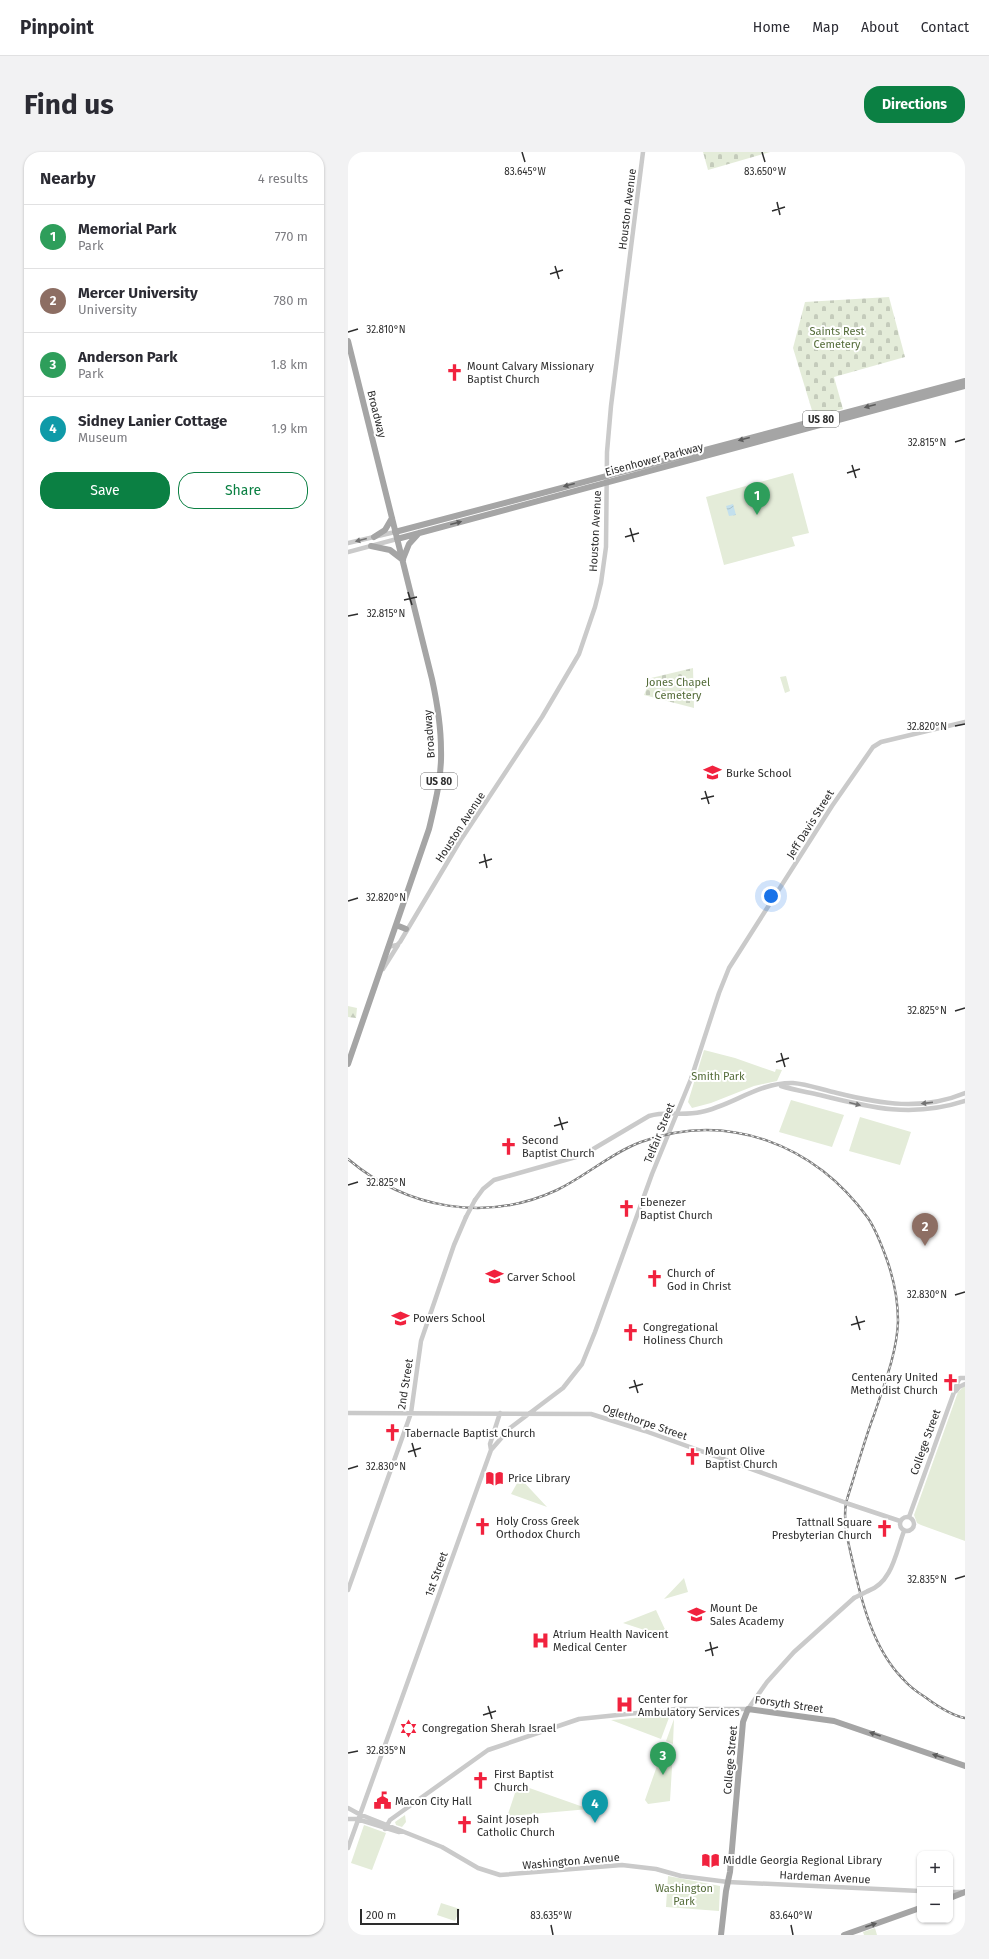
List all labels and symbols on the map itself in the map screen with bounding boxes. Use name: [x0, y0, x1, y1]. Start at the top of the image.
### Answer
text: 83.645°W: [504, 166, 547, 178]
text: 83.650°W: [744, 166, 787, 178]
street label: Houston Avenue: [616, 168, 639, 250]
text: 32.810°N: [366, 324, 406, 336]
park label: Saints Rest Cemetery: [809, 325, 865, 351]
place label: Mount Calvary Missionary Baptist Church: [467, 360, 595, 386]
church icon: Mount Calvary Missionary Baptist Church: [444, 362, 464, 382]
street label: Broadway: [364, 389, 389, 440]
one-way arrow: [864, 403, 876, 409]
road number: US 80: [803, 411, 839, 427]
one-way arrow: [738, 436, 750, 442]
text: 32.815°N: [908, 437, 946, 449]
street label: Eisenhower Parkway: [604, 440, 705, 479]
pin: 1: [744, 482, 770, 515]
one-way arrow: [563, 483, 575, 489]
street label: Houston Avenue: [587, 490, 604, 572]
one-way arrow: [451, 520, 463, 526]
one-way arrow: [355, 538, 367, 544]
text: 32.815°N: [367, 608, 405, 620]
park label: Jones Chapel Cemetery: [646, 676, 710, 702]
street label: Broadway: [421, 709, 438, 759]
text: 32.820°N: [907, 721, 947, 733]
school or university icon: Burke School: [703, 763, 723, 783]
place label: Burke School: [726, 767, 792, 780]
road number: US 80: [421, 773, 457, 789]
street label: Jeff Davis Street: [784, 787, 837, 861]
street label: Houston Avenue: [433, 790, 488, 865]
your location: [761, 886, 781, 906]
text: 32.820°N: [366, 892, 406, 904]
text: 32.825°N: [907, 1005, 947, 1017]
park label: Smith Park: [691, 1070, 745, 1083]
one-way arrow: [921, 1100, 934, 1106]
street label: Telfair Street: [641, 1101, 677, 1165]
one-way arrow: [850, 1101, 862, 1107]
place label: Second Baptist Church: [522, 1134, 595, 1160]
church icon: Second Baptist Church: [499, 1136, 519, 1156]
text: 32.825°N: [366, 1177, 406, 1189]
place label: Ebenezer Baptist Church: [640, 1196, 713, 1222]
church icon: Ebenezer Baptist Church: [617, 1198, 637, 1218]
pin: 2: [912, 1213, 938, 1246]
school or university icon: Carver School: [484, 1267, 504, 1287]
place label: Church of God in Christ: [667, 1267, 731, 1293]
church icon: Church of God in Christ: [644, 1269, 664, 1289]
place label: Carver School: [507, 1271, 576, 1284]
text: 32.830°N: [907, 1289, 947, 1301]
school or university icon: Powers School: [390, 1308, 410, 1328]
place label: Powers School: [413, 1312, 485, 1325]
place label: Congregational Holiness Church: [643, 1321, 723, 1347]
church icon: Congregational Holiness Church: [620, 1323, 640, 1343]
street label: 2nd Street: [395, 1358, 416, 1410]
place label: Centenary United Methodist Church: [850, 1371, 938, 1397]
church icon: Centenary United Methodist Church: [941, 1373, 961, 1393]
street label: Oglethorpe Street: [601, 1402, 689, 1443]
street label: College Street: [908, 1407, 943, 1477]
church icon: Tabernacle Baptist Church: [382, 1423, 402, 1443]
place label: Tabernacle Baptist Church: [405, 1427, 535, 1440]
place label: Mount Olive Baptist Church: [705, 1445, 778, 1471]
church icon: Mount Olive Baptist Church: [682, 1447, 702, 1467]
text: 32.830°N: [366, 1461, 406, 1473]
library icon: Price Library: [485, 1468, 505, 1488]
place label: Price Library: [508, 1472, 571, 1485]
place label: Holy Cross Greek Orthodox Church: [496, 1515, 580, 1541]
place label: Tattnall Square Presbyterian Church: [772, 1516, 872, 1542]
church icon: Holy Cross Greek Orthodox Church: [473, 1517, 493, 1537]
church icon: Tattnall Square Presbyterian Church: [875, 1518, 895, 1538]
street label: 1st Street: [422, 1550, 451, 1598]
text: 32.835°N: [907, 1574, 947, 1586]
place label: Mount De Sales Academy: [710, 1602, 784, 1628]
school or university icon: Mount De Sales Academy: [687, 1604, 707, 1624]
place label: Atrium Health Navicent Medical Center: [553, 1628, 668, 1654]
hospital icon: Atrium Health Navicent Medical Center: [530, 1630, 550, 1650]
place label: Center for Ambulatory Services: [638, 1693, 740, 1719]
street label: Forsyth Street: [754, 1693, 824, 1716]
hospital icon: Center for Ambulatory Services: [615, 1695, 635, 1715]
synagogue icon: Congregation Sherah Israel: [399, 1718, 419, 1738]
place label: Congregation Sherah Israel: [422, 1722, 556, 1735]
street label: College Street: [721, 1725, 740, 1795]
one-way arrow: [868, 1731, 880, 1737]
pin: 3: [650, 1742, 676, 1775]
text: 32.835°N: [366, 1745, 406, 1757]
one-way arrow: [932, 1753, 944, 1759]
place label: First Baptist Church: [494, 1768, 554, 1794]
church icon: First Baptist Church: [471, 1770, 491, 1790]
pin: 4: [582, 1790, 608, 1823]
public building icon: Macon City Hall: [372, 1791, 392, 1811]
place label: Macon City Hall: [395, 1795, 472, 1808]
place label: Saint Joseph Catholic Church: [477, 1813, 555, 1839]
church icon: Saint Joseph Catholic Church: [454, 1815, 474, 1835]
library icon: Middle Georgia Regional Library: [700, 1850, 720, 1870]
street label: Washington Avenue: [522, 1851, 620, 1872]
place label: Middle Georgia Regional Library: [723, 1854, 882, 1867]
street label: Hardeman Avenue: [779, 1869, 871, 1886]
park label: Washington Park: [655, 1882, 713, 1908]
scale bar: [360, 1907, 459, 1926]
text: 83.635°W: [530, 1910, 572, 1922]
text: 83.640°W: [770, 1910, 813, 1922]
one-way arrow: [866, 1922, 878, 1928]

